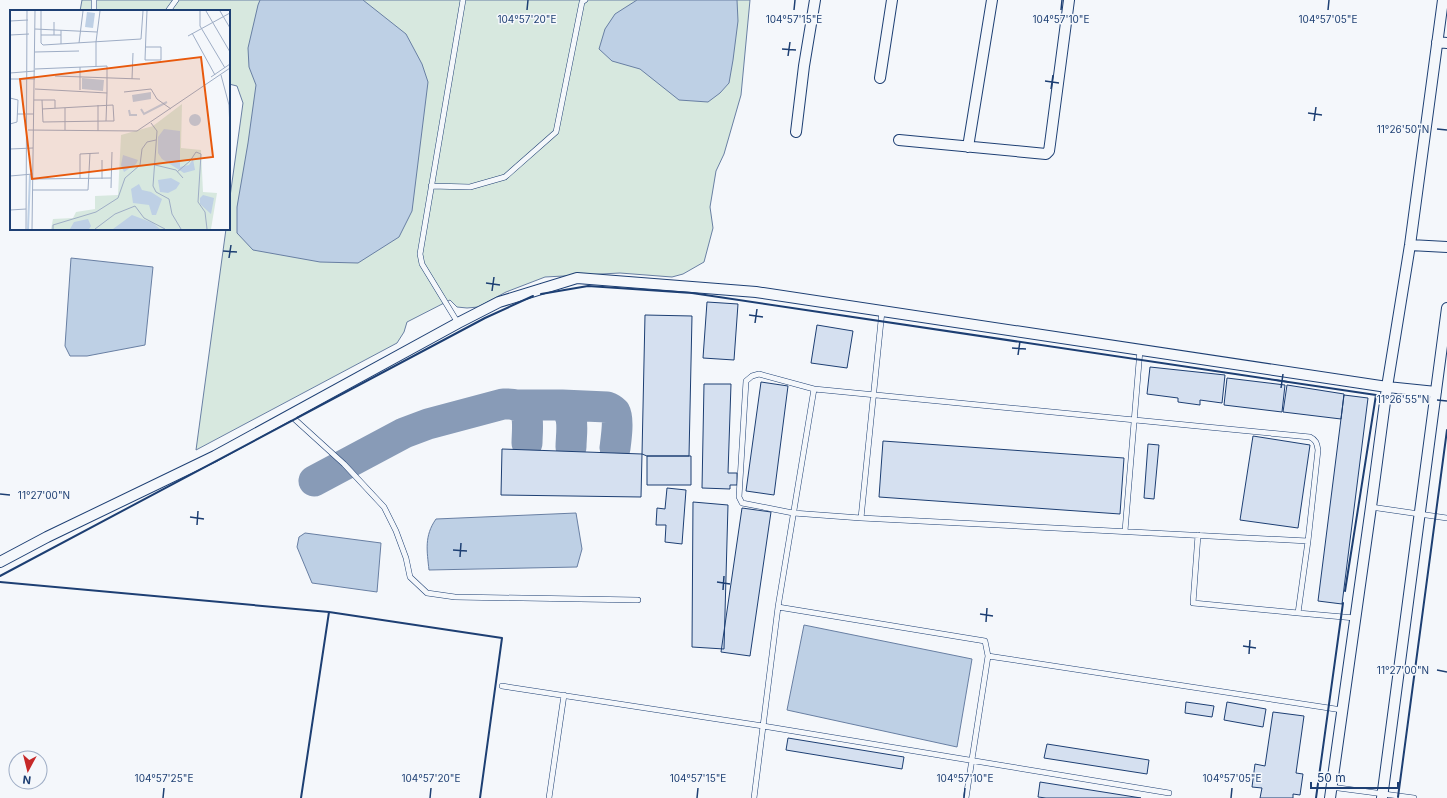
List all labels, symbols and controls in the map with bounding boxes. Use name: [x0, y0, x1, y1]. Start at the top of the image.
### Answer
inset map: [10, 10, 230, 230]
text: 104°57'20"E: [497, 13, 557, 25]
text: 104°57'15"E: [766, 13, 822, 25]
text: 104°57'10"E: [1033, 13, 1089, 25]
text: 104°57'05"E: [1299, 13, 1358, 25]
text: 11°26'50"N: [1377, 123, 1429, 135]
text: 11°26'55"N: [1377, 393, 1429, 405]
text: 11°27'00"N: [18, 489, 70, 501]
text: 11°27'00"N: [1377, 664, 1429, 676]
north arrow: [8, 750, 48, 790]
scale bar: [1311, 764, 1398, 790]
text: 50 m: [1317, 770, 1346, 785]
text: N: [22, 772, 32, 787]
text: 104°57'25"E: [135, 772, 193, 784]
text: 104°57'20"E: [401, 772, 461, 784]
text: 104°57'15"E: [670, 772, 726, 784]
text: 104°57'10"E: [937, 772, 993, 784]
text: 104°57'05"E: [1203, 772, 1262, 784]

